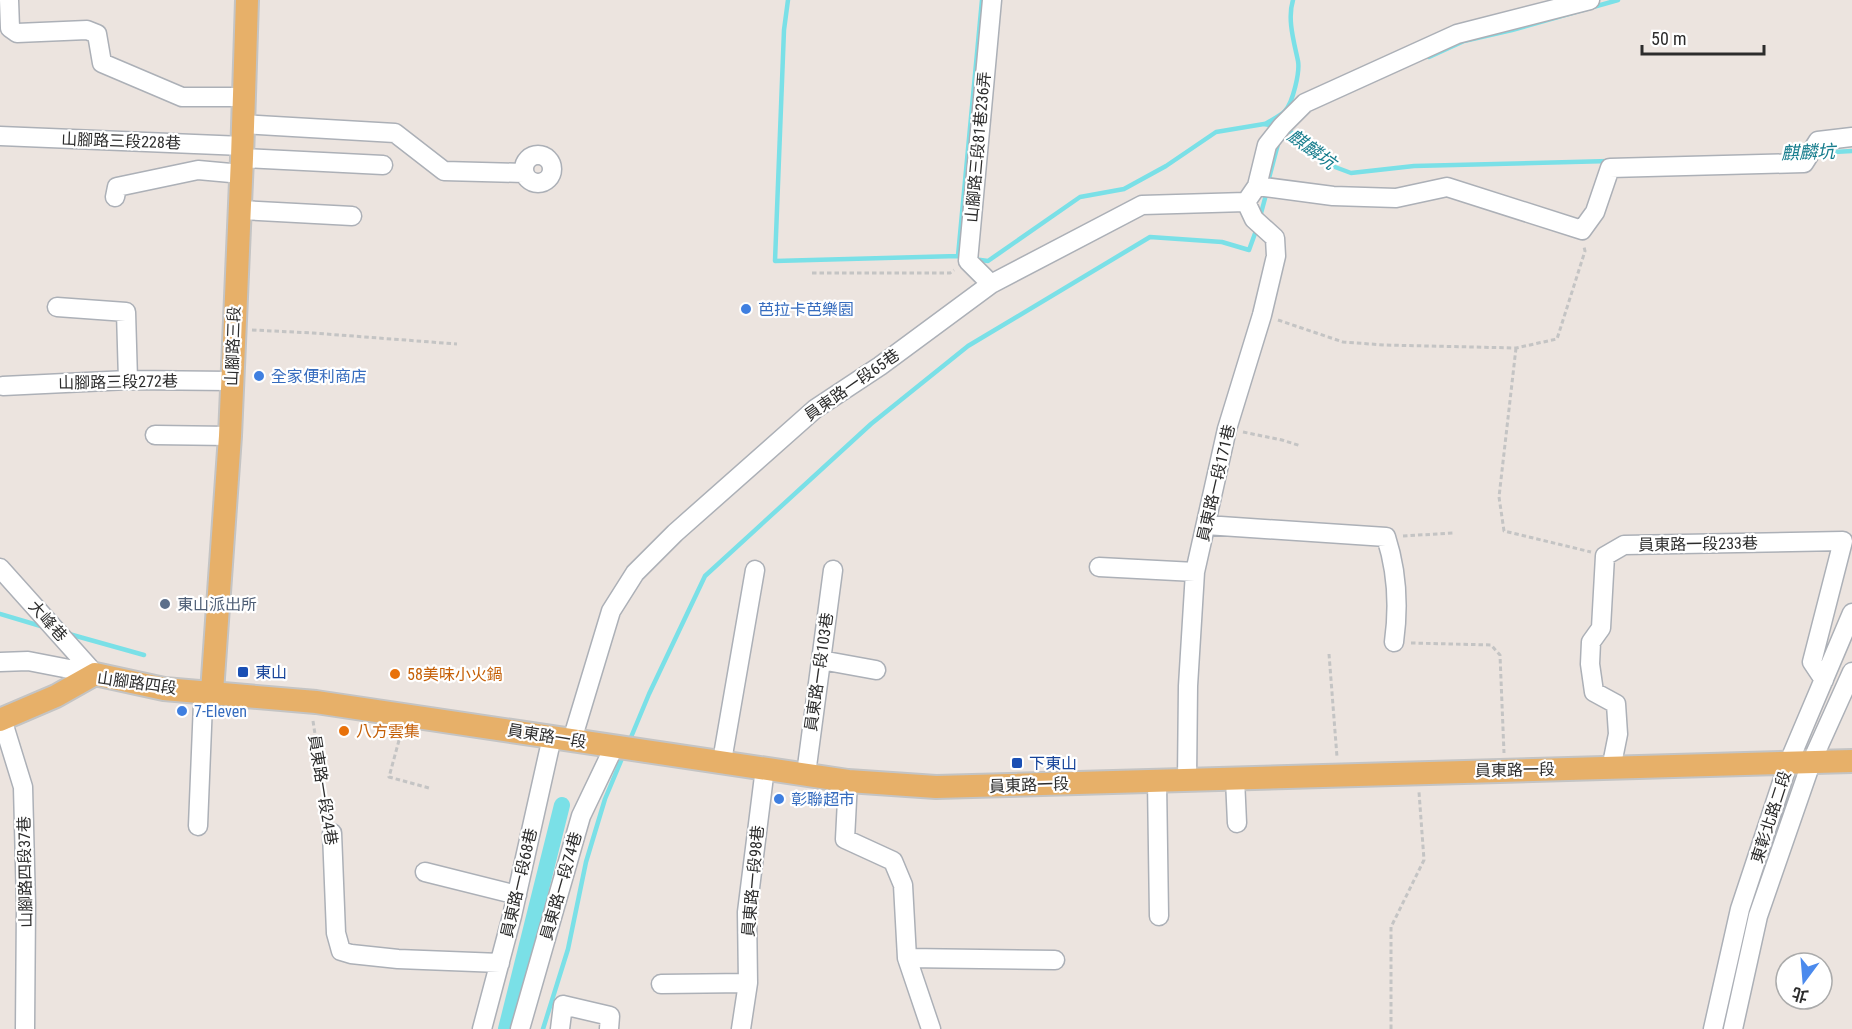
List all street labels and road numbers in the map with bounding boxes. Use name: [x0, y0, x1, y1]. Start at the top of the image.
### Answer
street label: 山腳路三段81巷236弄: [962, 71, 994, 223]
street label: 山腳路三段228巷: [61, 129, 181, 153]
street label: 山腳路三段: [222, 306, 244, 386]
street label: 員東路一段65巷: [801, 345, 903, 425]
street label: 山腳路三段272巷: [58, 371, 178, 393]
street label: 員東路一段171巷: [1193, 423, 1239, 543]
street label: 員東路一段233巷: [1638, 533, 1758, 555]
street label: 大峰巷: [25, 597, 71, 645]
street label: 員東路一段103巷: [801, 611, 837, 733]
street label: 山腳路四段: [96, 668, 178, 698]
street label: 員東路一段: [506, 720, 588, 752]
street label: 員東路一段24巷: [305, 733, 341, 847]
street label: 員東路一段: [1475, 760, 1555, 780]
street label: 東彰北路二段: [1747, 768, 1795, 866]
street label: 員東路一段: [989, 774, 1069, 796]
street label: 山腳路四段37巷: [15, 816, 35, 928]
street label: 員東路一段98巷: [739, 824, 767, 938]
street label: 員東路一段68巷: [497, 826, 541, 940]
street label: 員東路一段74巷: [536, 830, 586, 942]

